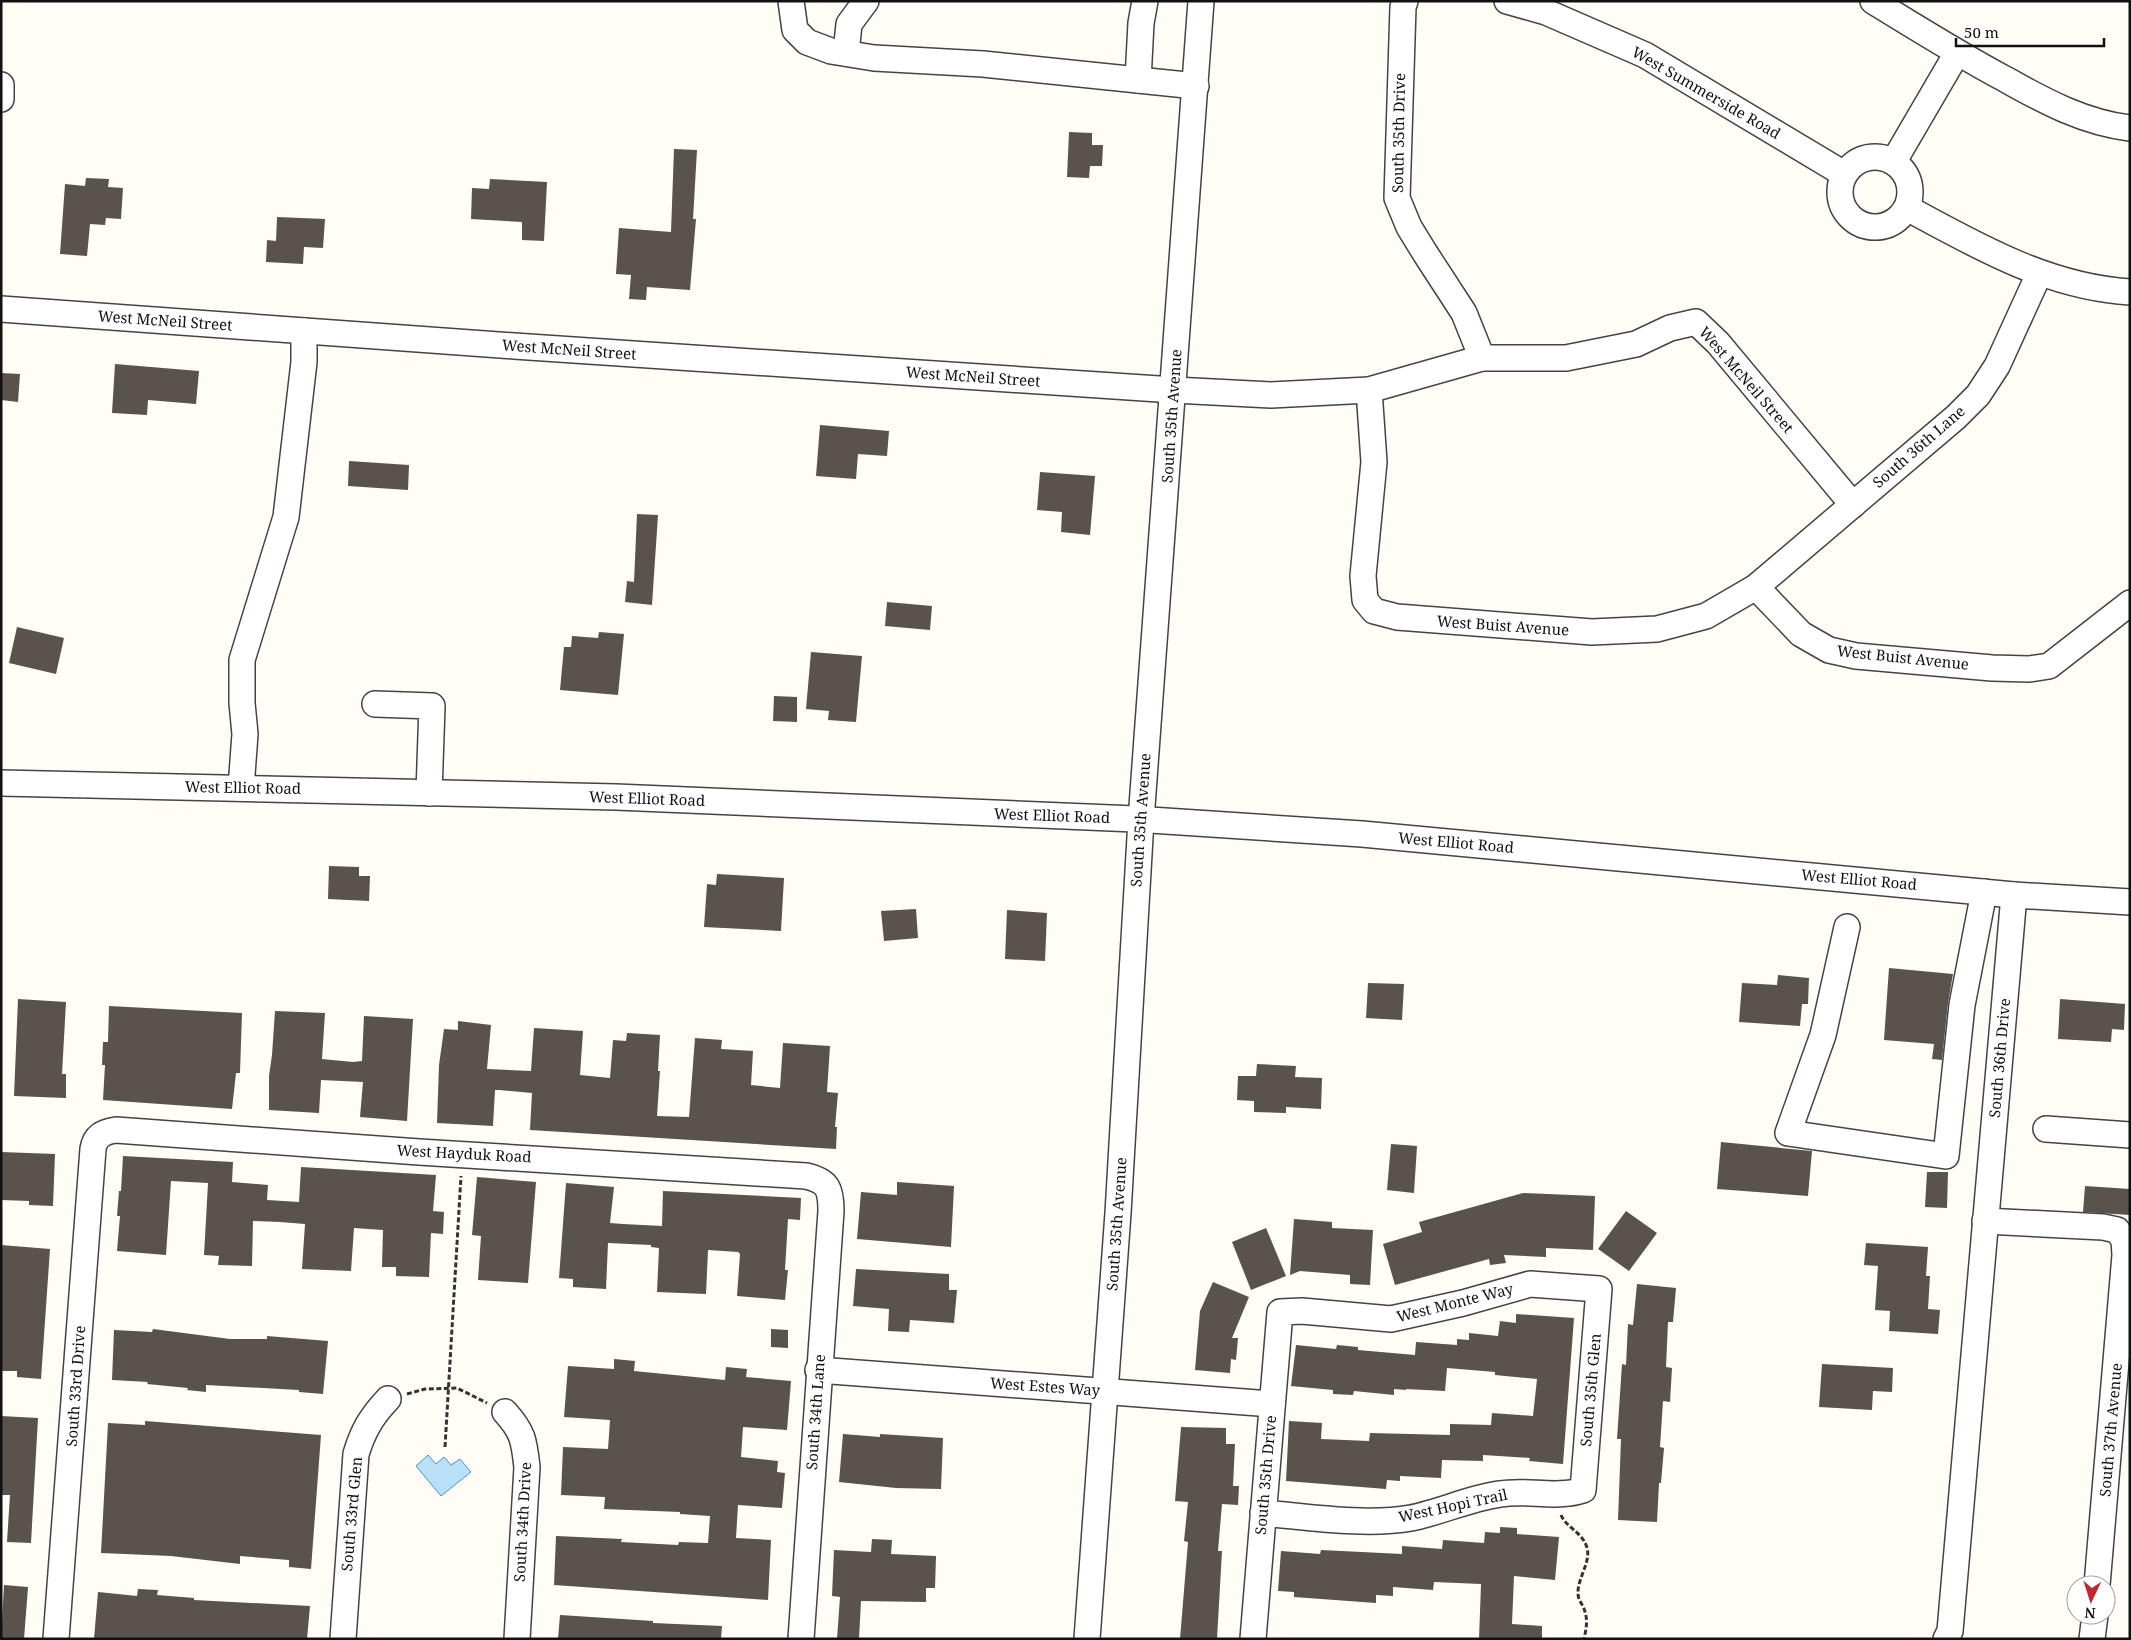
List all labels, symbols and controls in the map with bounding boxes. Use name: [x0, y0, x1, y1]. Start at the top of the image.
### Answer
scale bar: [1956, 15, 2104, 47]
text: 50 m: [1964, 22, 1999, 42]
street label: West Summerside Road: [1628, 41, 1785, 143]
street label: South 35th Drive: [1387, 73, 1409, 193]
street label: West McNeil Street: [97, 305, 233, 335]
street label: West McNeil Street: [1695, 322, 1799, 437]
street label: West McNeil Street: [501, 334, 637, 364]
street label: South 35th Avenue: [1156, 348, 1186, 484]
street label: West McNeil Street: [905, 361, 1041, 391]
street label: South 36th Lane: [1868, 401, 1969, 492]
street label: West Buist Avenue: [1436, 610, 1570, 640]
street label: West Buist Avenue: [1836, 640, 1970, 674]
street label: South 35th Avenue: [1125, 752, 1155, 888]
street label: West Elliot Road: [185, 776, 301, 798]
street label: West Elliot Road: [589, 786, 705, 810]
street label: West Elliot Road: [994, 803, 1110, 827]
street label: West Elliot Road: [1397, 827, 1515, 857]
street label: West Elliot Road: [1800, 864, 1918, 894]
street label: South 36th Drive: [1984, 997, 2014, 1119]
street label: West Hayduk Road: [396, 1139, 532, 1167]
street label: South 35th Avenue: [1101, 1156, 1131, 1292]
street label: West Monte Way: [1394, 1278, 1516, 1326]
street label: South 33rd Drive: [61, 1325, 89, 1447]
street label: South 35th Glen: [1575, 1332, 1605, 1447]
street label: South 34th Lane: [801, 1353, 829, 1470]
street label: South 37th Avenue: [2094, 1362, 2126, 1498]
street label: West Estes Way: [989, 1372, 1101, 1400]
street label: South 35th Drive: [1250, 1414, 1280, 1536]
street label: South 33rd Glen: [336, 1455, 366, 1572]
street label: South 34th Drive: [509, 1461, 535, 1582]
street label: West Hopi Trail: [1396, 1484, 1510, 1526]
north arrow: [2066, 1575, 2116, 1625]
text: N: [2084, 1604, 2096, 1623]

